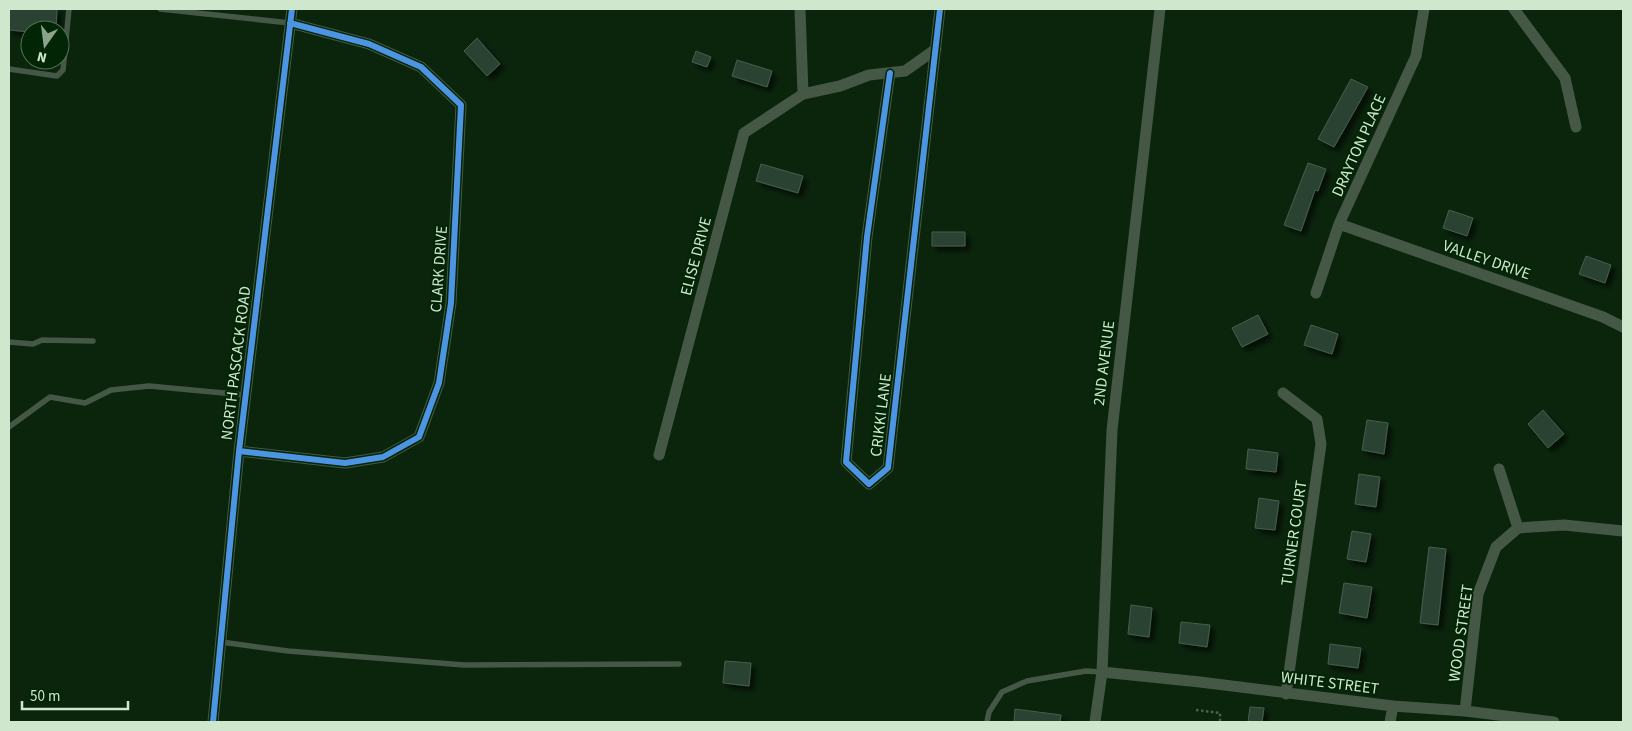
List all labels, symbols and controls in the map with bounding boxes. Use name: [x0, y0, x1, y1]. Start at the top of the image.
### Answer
north arrow: [20, 20, 70, 70]
text: N: [35, 46, 49, 67]
street label: DRAYTON PLACE: [1326, 91, 1391, 200]
street label: ELISE DRIVE: [675, 215, 717, 298]
street label: CLARK DRIVE: [425, 225, 453, 313]
street label: VALLEY DRIVE: [1440, 235, 1533, 285]
street label: NORTH PASCACK ROAD: [216, 285, 256, 441]
street label: 2ND AVENUE: [1088, 319, 1120, 407]
street label: CRIKKI LANE: [865, 372, 897, 458]
street label: TURNER COURT: [1276, 479, 1312, 587]
street label: WOOD STREET: [1443, 583, 1479, 683]
street label: WHITE STREET: [1280, 666, 1381, 700]
scale bar: [22, 678, 129, 710]
text: 50 m: [30, 686, 60, 707]

